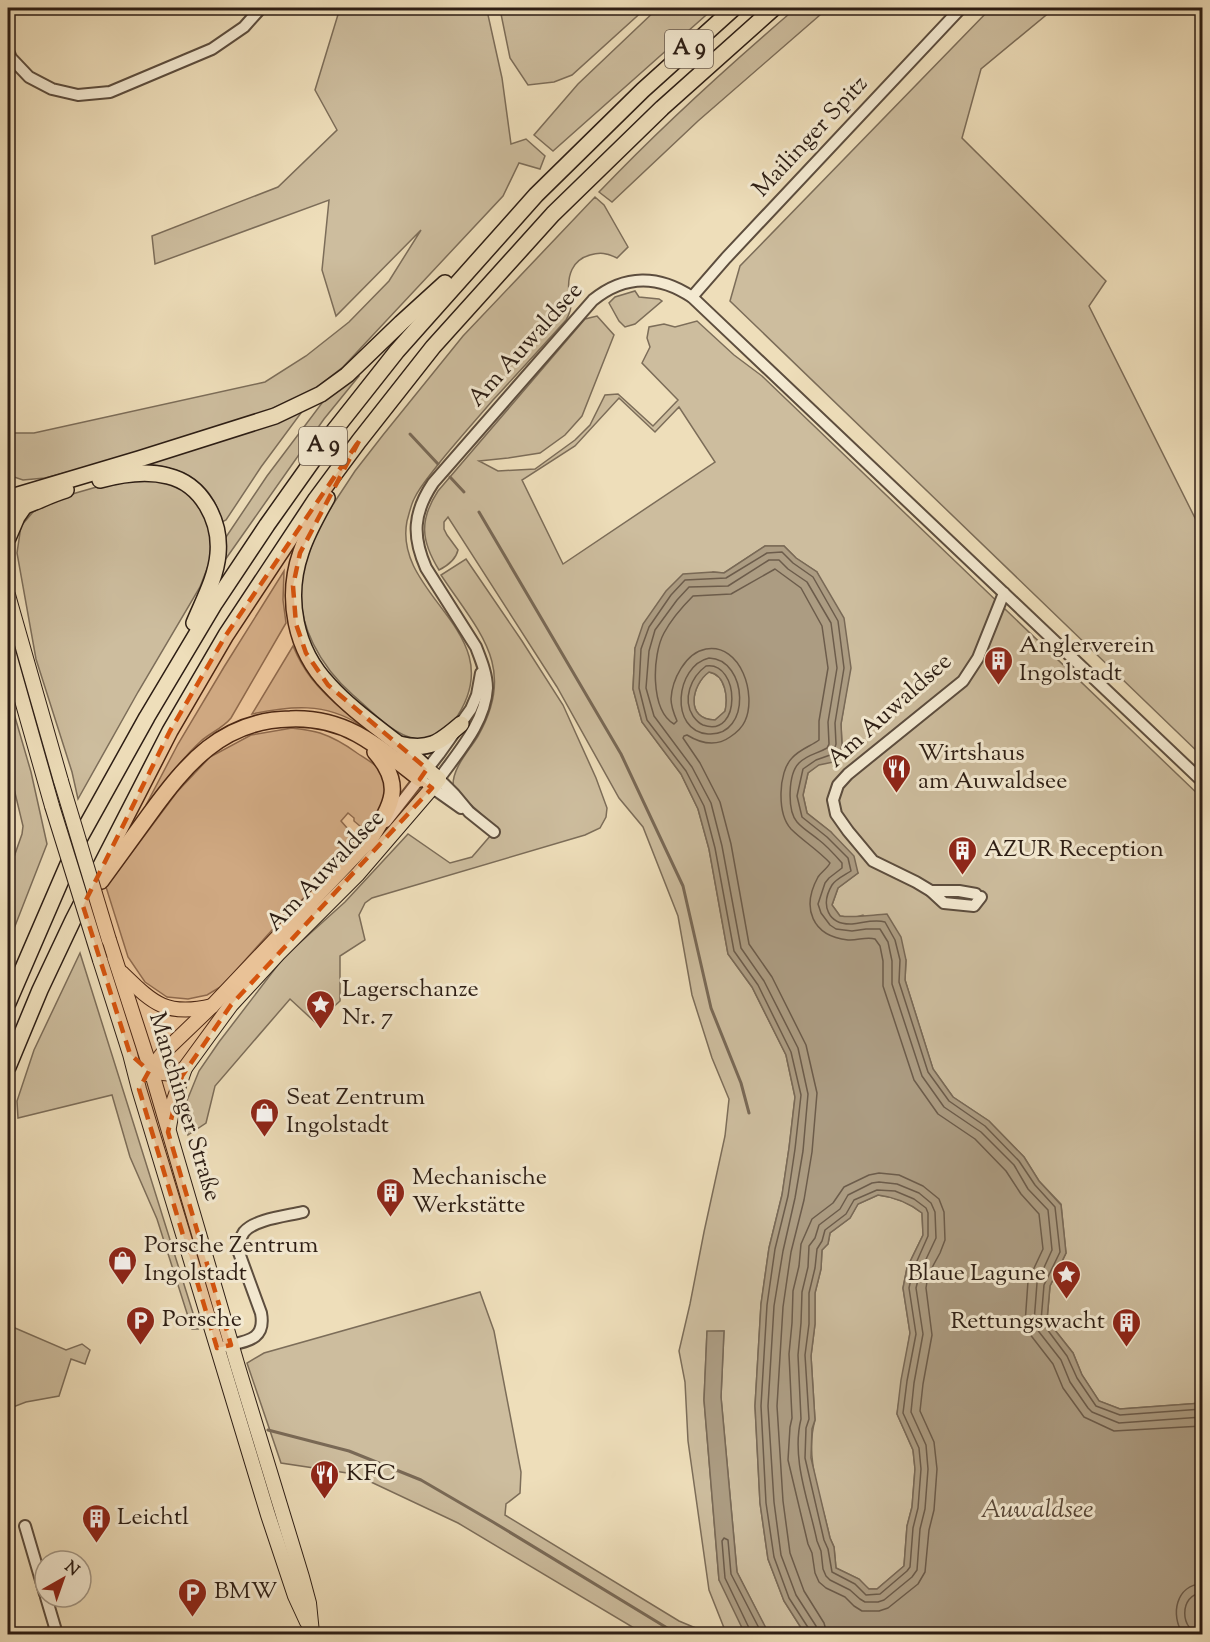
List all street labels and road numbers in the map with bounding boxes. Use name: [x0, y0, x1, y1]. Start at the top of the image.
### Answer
road number: A 9: [665, 30, 713, 68]
street label: Mailinger Spitz: [745, 68, 877, 206]
street label: Am Auwaldsee: [461, 275, 591, 415]
road number: A 9: [299, 427, 347, 465]
street label: Am Auwaldsee: [820, 646, 960, 776]
street label: Am Auwaldsee: [259, 802, 393, 940]
street label: Manchinger Straße: [139, 1008, 229, 1206]

